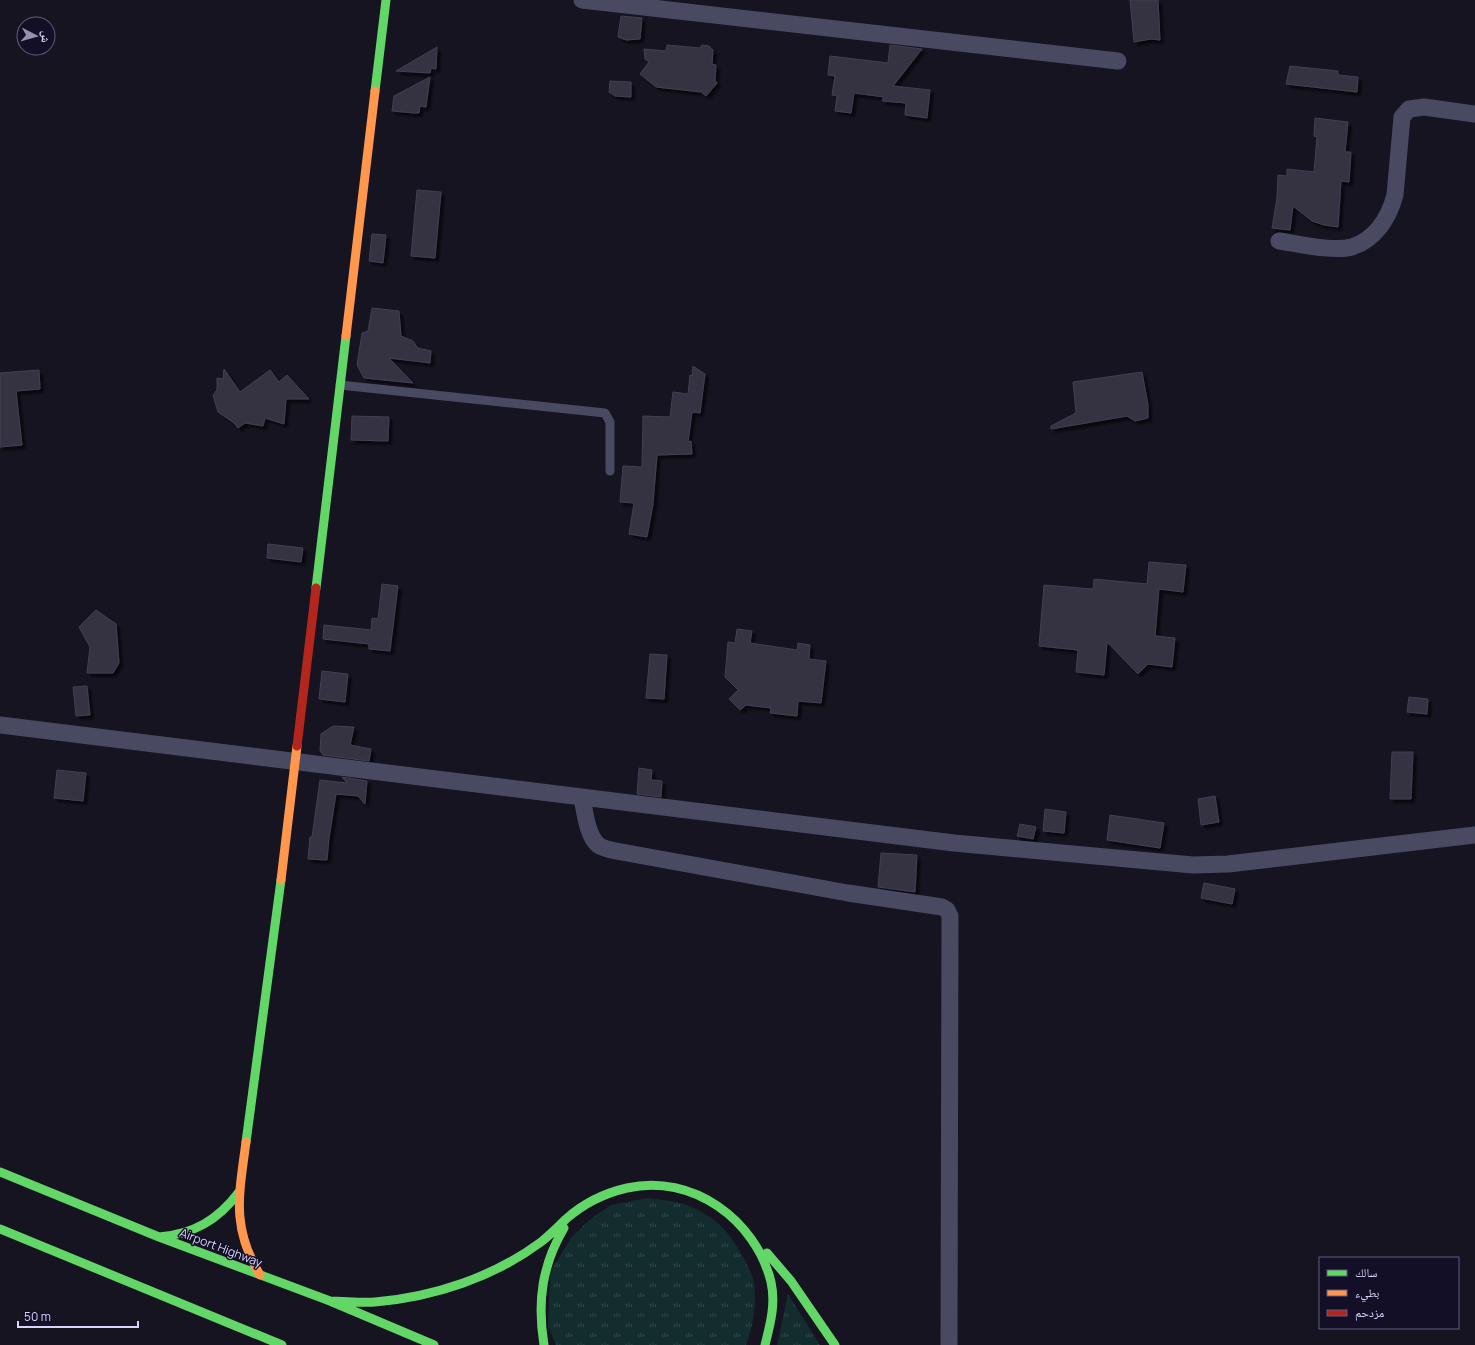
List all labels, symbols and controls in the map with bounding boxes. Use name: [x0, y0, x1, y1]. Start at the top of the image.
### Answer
north arrow: [16, 16, 56, 56]
text: ش: [37, 30, 55, 44]
street label: Airport Highway: [177, 1224, 266, 1271]
legend: [1319, 1257, 1459, 1329]
text: سالك: [1355, 1264, 1377, 1281]
text: بطيء: [1355, 1284, 1379, 1303]
scale bar: [18, 1303, 138, 1329]
text: مزدحم: [1355, 1304, 1384, 1321]
text: 50 m: [24, 1308, 51, 1325]

